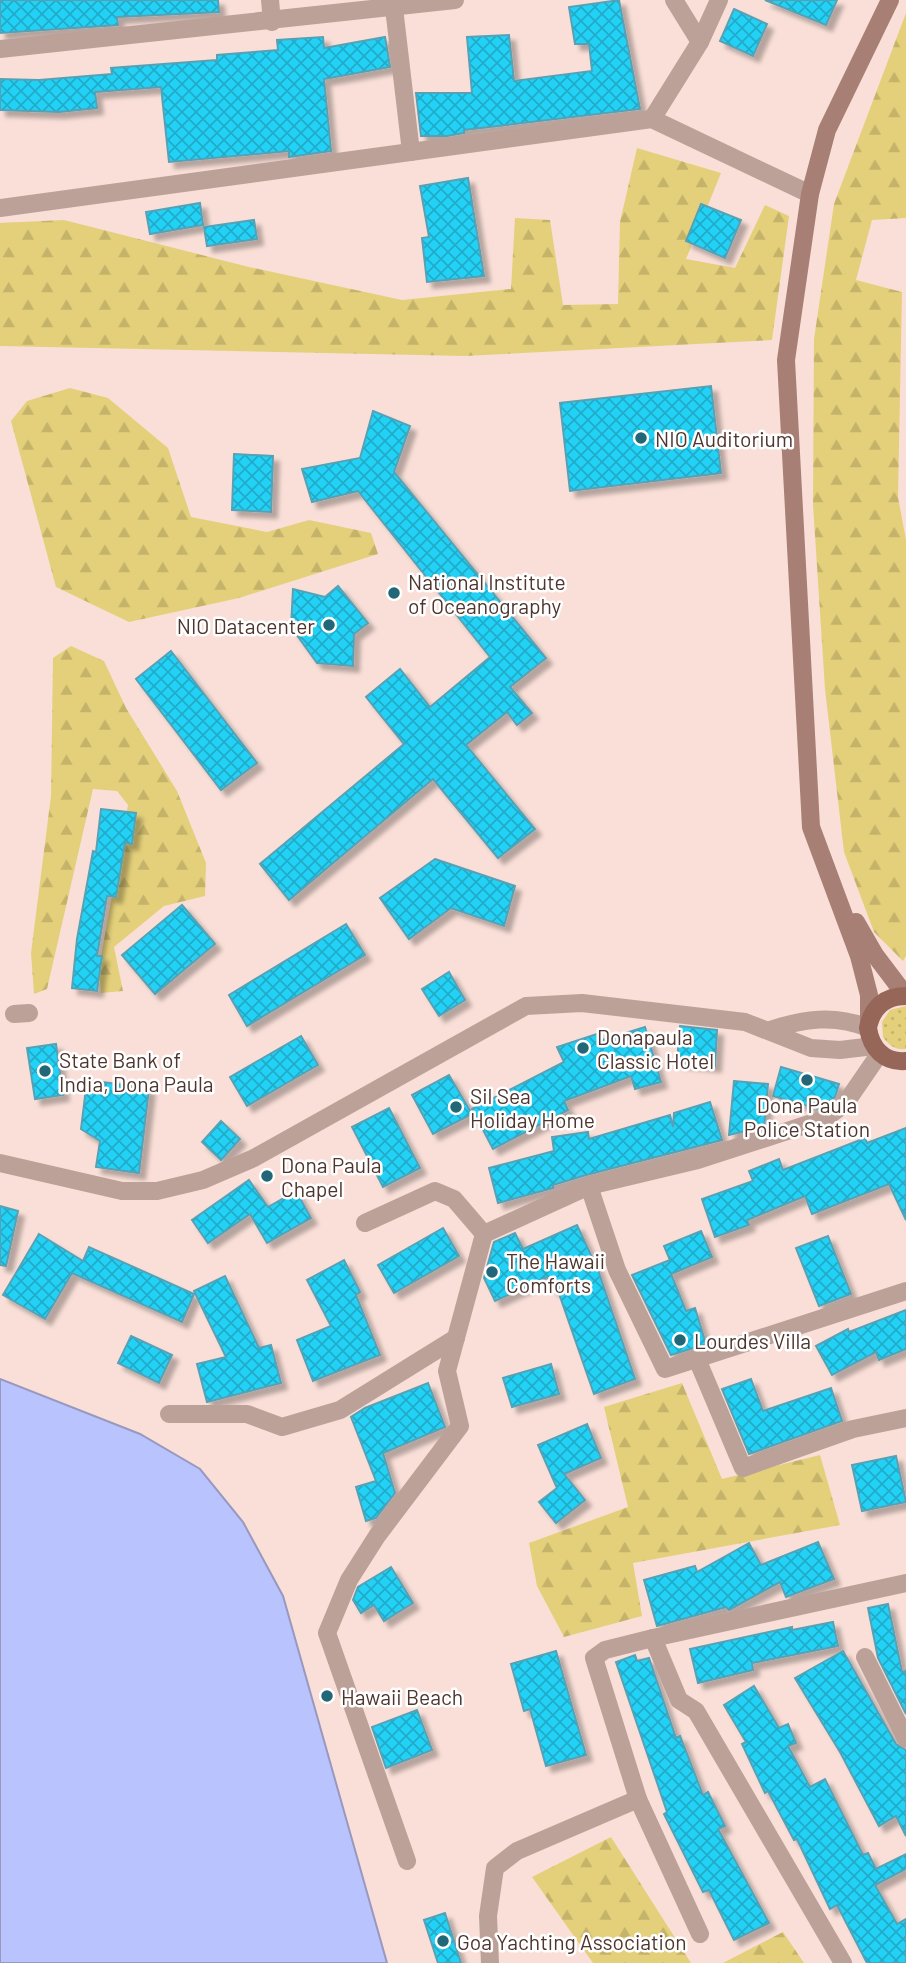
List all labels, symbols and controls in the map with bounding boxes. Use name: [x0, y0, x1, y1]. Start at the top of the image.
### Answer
place label: NIO Auditorium: [655, 426, 793, 451]
marker: NIO Auditorium: [633, 430, 649, 446]
place label: National Institute of Oceanography: [408, 569, 566, 618]
marker: National Institute of Oceanography: [386, 585, 402, 601]
place label: NIO Datacenter: [177, 613, 315, 638]
marker: NIO Datacenter: [321, 617, 337, 633]
place label: Donapaula Classic Hotel: [597, 1024, 714, 1073]
marker: Donapaula Classic Hotel: [575, 1040, 591, 1056]
place label: State Bank of India, Dona Paula: [59, 1047, 214, 1096]
marker: State Bank of India, Dona Paula: [37, 1063, 53, 1079]
marker: Dona Paula Police Station: [799, 1072, 815, 1088]
place label: Sil Sea Holiday Home: [470, 1083, 595, 1132]
place label: Dona Paula Police Station: [744, 1092, 870, 1141]
marker: Sil Sea Holiday Home: [448, 1099, 464, 1115]
place label: Dona Paula Chapel: [281, 1152, 382, 1201]
marker: Dona Paula Chapel: [259, 1168, 275, 1184]
place label: The Hawaii Comforts: [506, 1248, 605, 1297]
marker: The Hawaii Comforts: [484, 1264, 500, 1280]
place label: Lourdes Villa: [694, 1328, 811, 1353]
marker: Lourdes Villa: [672, 1332, 688, 1348]
place label: Hawaii Beach: [341, 1684, 463, 1709]
marker: Hawaii Beach: [319, 1688, 335, 1704]
place label: Goa Yachting Association: [457, 1929, 687, 1954]
marker: Goa Yachting Association: [435, 1933, 451, 1949]

